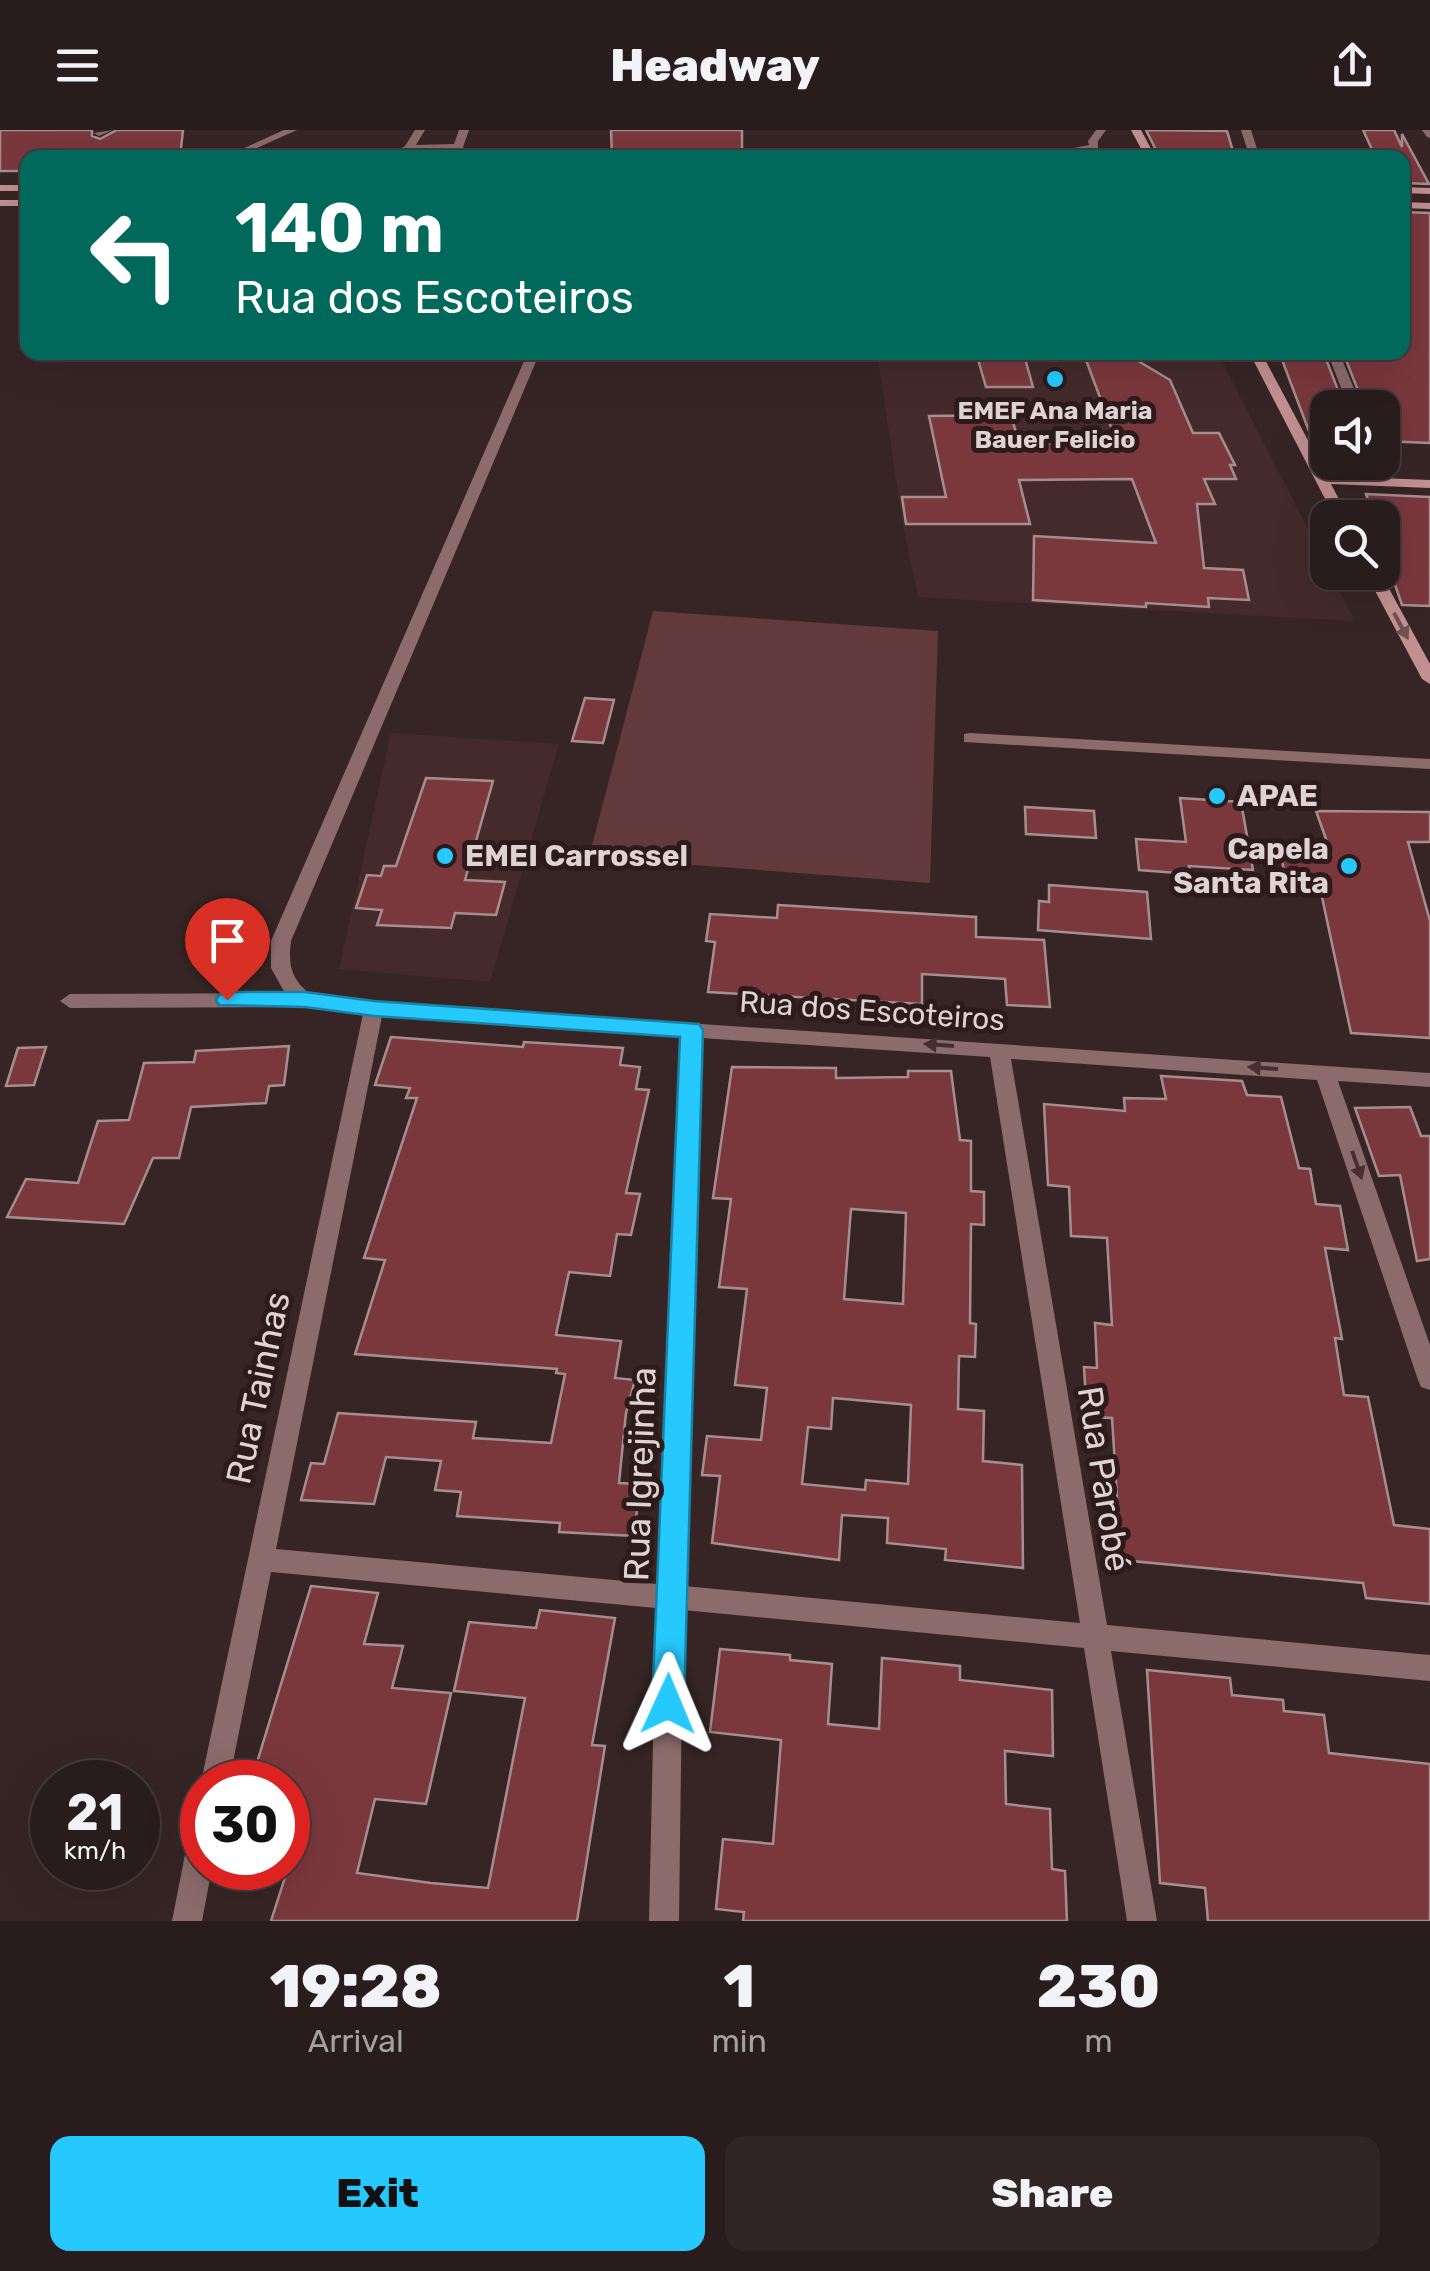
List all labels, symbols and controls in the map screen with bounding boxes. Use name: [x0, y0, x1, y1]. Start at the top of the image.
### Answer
icon: menu: [50, 38, 105, 93]
icon: share: [1325, 38, 1380, 93]
text: Headway: [610, 39, 820, 92]
text: 140 m: [235, 187, 444, 270]
icon: left: [70, 190, 200, 320]
text: Rua dos Escoteiros: [235, 271, 634, 324]
marker: EMEF Ana Maria Bauer Felicio: [1044, 368, 1066, 390]
map controls: [1310, 390, 1400, 590]
button: sound: [1310, 390, 1400, 480]
place label: EMEF Ana Maria Bauer Felicio: [957, 396, 1153, 454]
button: search: [1310, 500, 1400, 590]
one-way arrow: [1392, 611, 1409, 640]
place label: APAE: [1237, 778, 1318, 814]
marker: APAE: [1206, 785, 1228, 807]
place label: Capela Santa Rita: [1173, 831, 1329, 901]
place label: EMEI Carrossel: [465, 838, 688, 874]
marker: EMEI Carrossel: [434, 845, 456, 867]
marker: Capela Santa Rita: [1338, 855, 1360, 877]
pin: [185, 898, 270, 1001]
icon: arrive: [200, 913, 255, 968]
street label: Rua dos Escoteiros: [738, 984, 1006, 1038]
one-way arrow: [922, 1037, 954, 1053]
one-way arrow: [1246, 1060, 1278, 1076]
one-way arrow: [1350, 1151, 1365, 1181]
street label: Rua Tainhas: [217, 1288, 299, 1488]
street label: Rua Igrejinha: [615, 1366, 665, 1582]
street label: Rua Parobé: [1069, 1383, 1139, 1575]
position arrow: [616, 1652, 720, 1756]
speed limit sign: 30: [180, 1760, 310, 1890]
text: 21: [66, 1783, 124, 1843]
text: km/h: [64, 1836, 126, 1865]
text: 19:28: [270, 1951, 442, 2022]
text: 1: [723, 1951, 755, 2022]
text: 230: [1037, 1951, 1160, 2022]
text: Arrival: [308, 2022, 404, 2060]
text: min: [711, 2022, 767, 2060]
text: m: [1084, 2022, 1113, 2060]
button: Exit: [50, 2136, 705, 2251]
button: Share: [725, 2136, 1380, 2251]

